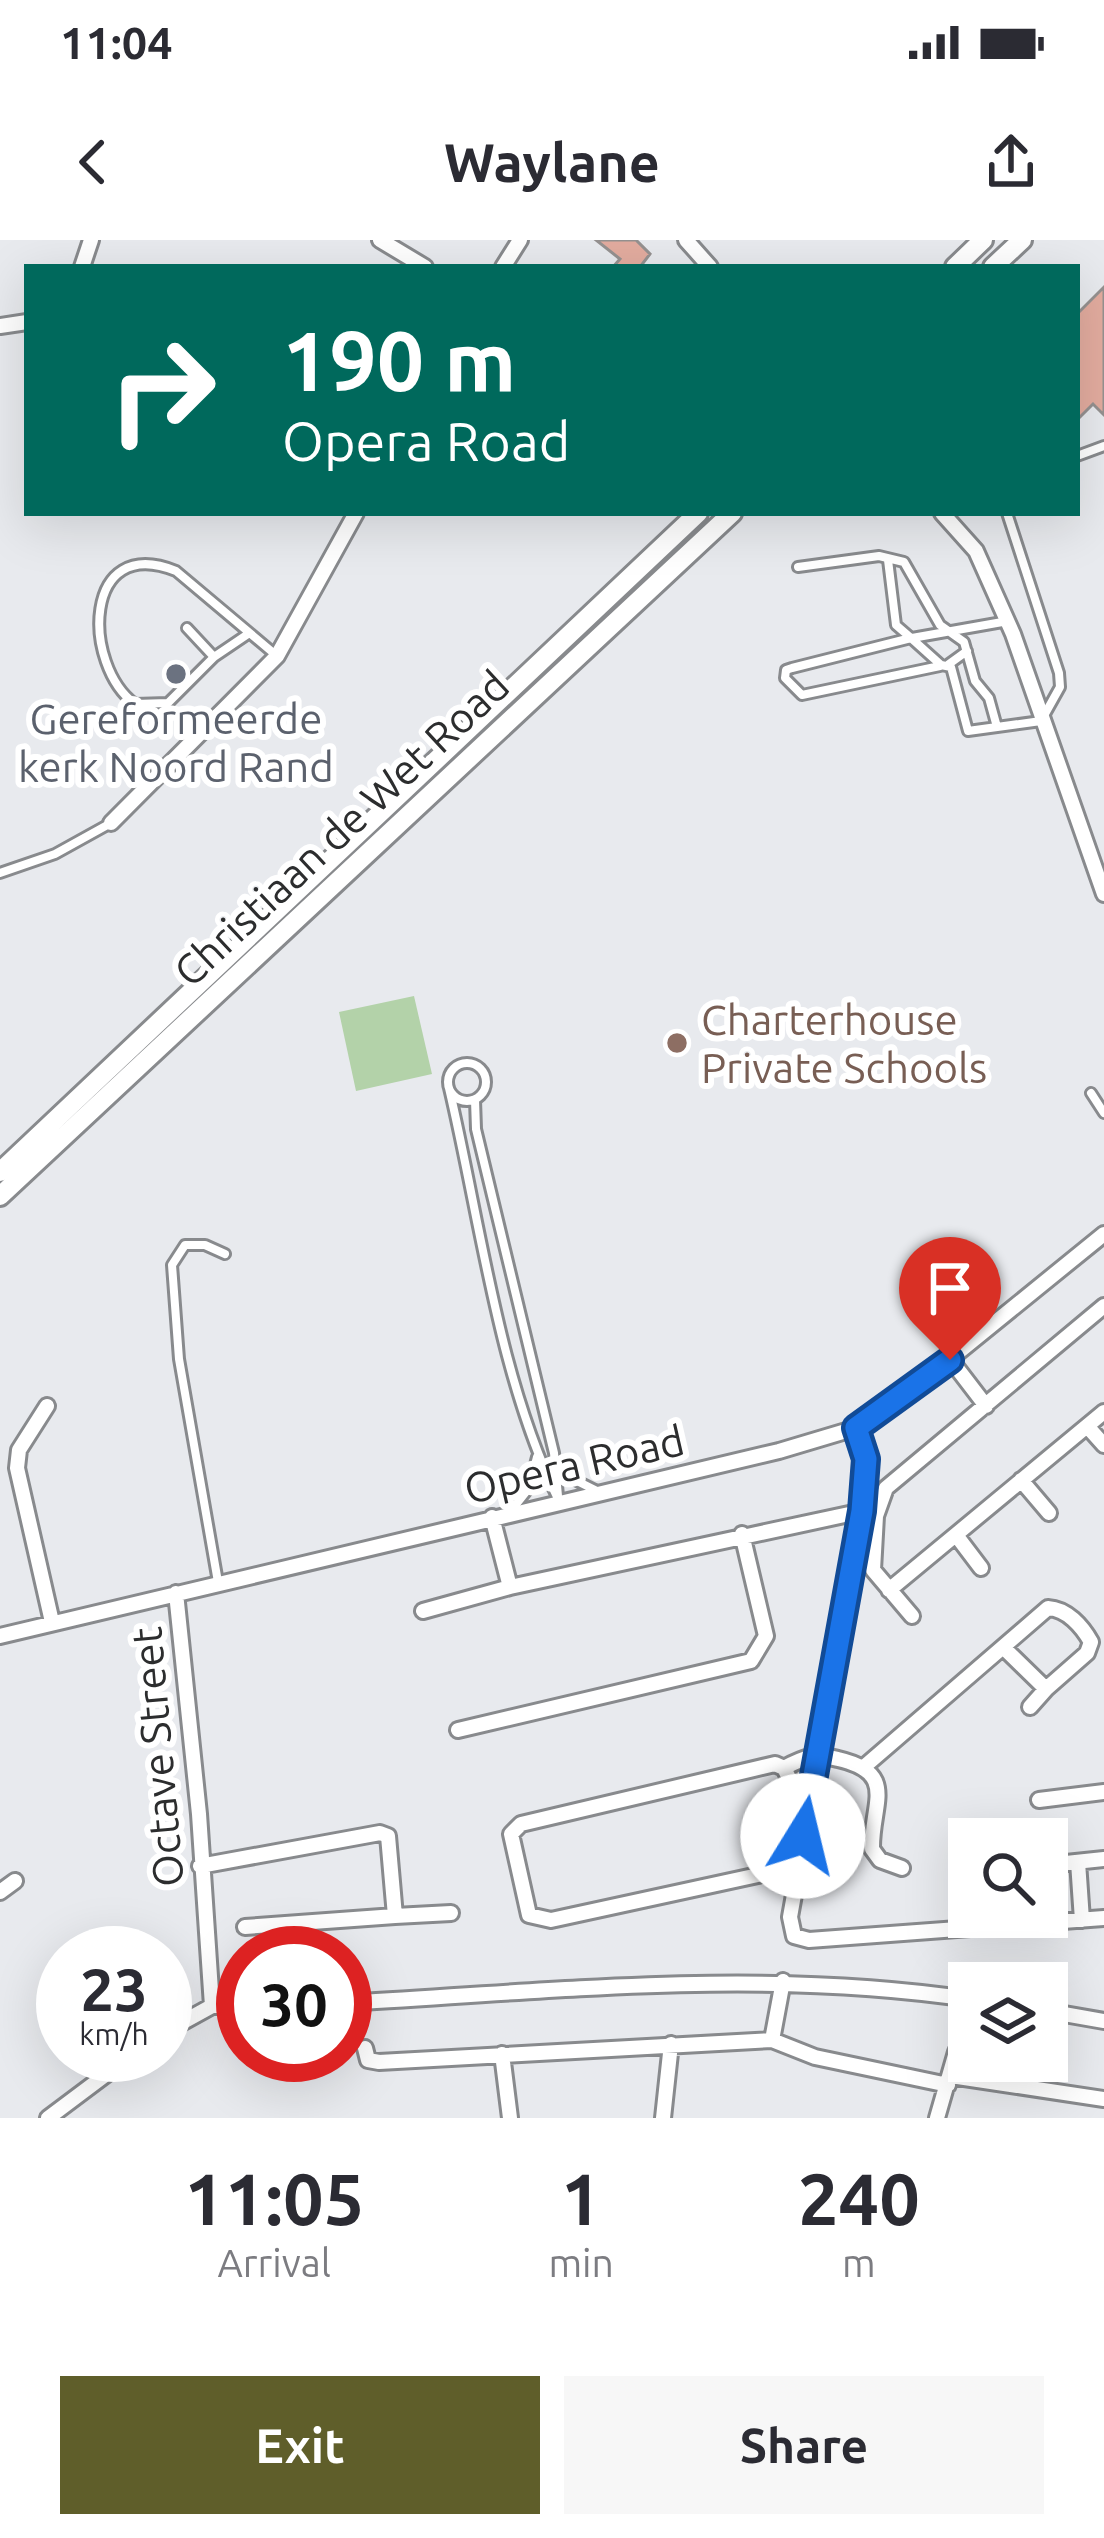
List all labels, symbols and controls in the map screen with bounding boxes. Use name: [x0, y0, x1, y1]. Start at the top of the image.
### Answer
text: 11:04: [60, 17, 173, 68]
icon: back: [60, 129, 126, 195]
icon: share: [978, 129, 1044, 195]
text: Waylane: [444, 132, 660, 192]
icon: right: [84, 312, 240, 468]
text: 190 m: [282, 313, 516, 407]
text: Opera Road: [282, 411, 570, 471]
marker: Gereformeerde kerk Noord Rand: [163, 661, 189, 687]
street label: Christiaan de Wet Road: [164, 661, 518, 995]
place label: Gereformeerde kerk Noord Rand: [18, 695, 334, 790]
place label: Charterhouse Private Schools: [701, 996, 987, 1091]
marker: Charterhouse Private Schools: [664, 1030, 690, 1056]
pin: [899, 1237, 1001, 1360]
icon: arrive: [917, 1255, 983, 1321]
street label: Opera Road: [459, 1416, 689, 1512]
street label: Octave Street: [122, 1625, 192, 1889]
position arrow: [740, 1773, 866, 1899]
map controls: [948, 1818, 1068, 2082]
button: search: [948, 1818, 1068, 1938]
speed limit sign: 30: [216, 1926, 372, 2082]
text: 23: [80, 1955, 148, 2022]
button: layers: [948, 1962, 1068, 2082]
text: km/h: [79, 2017, 149, 2051]
text: 11:05: [184, 2158, 364, 2239]
text: 1: [561, 2158, 601, 2239]
text: 240: [798, 2158, 920, 2239]
text: Arrival: [217, 2241, 331, 2284]
text: min: [548, 2241, 614, 2284]
text: m: [842, 2241, 876, 2284]
button: Exit: [60, 2376, 540, 2514]
button: Share: [564, 2376, 1044, 2514]

